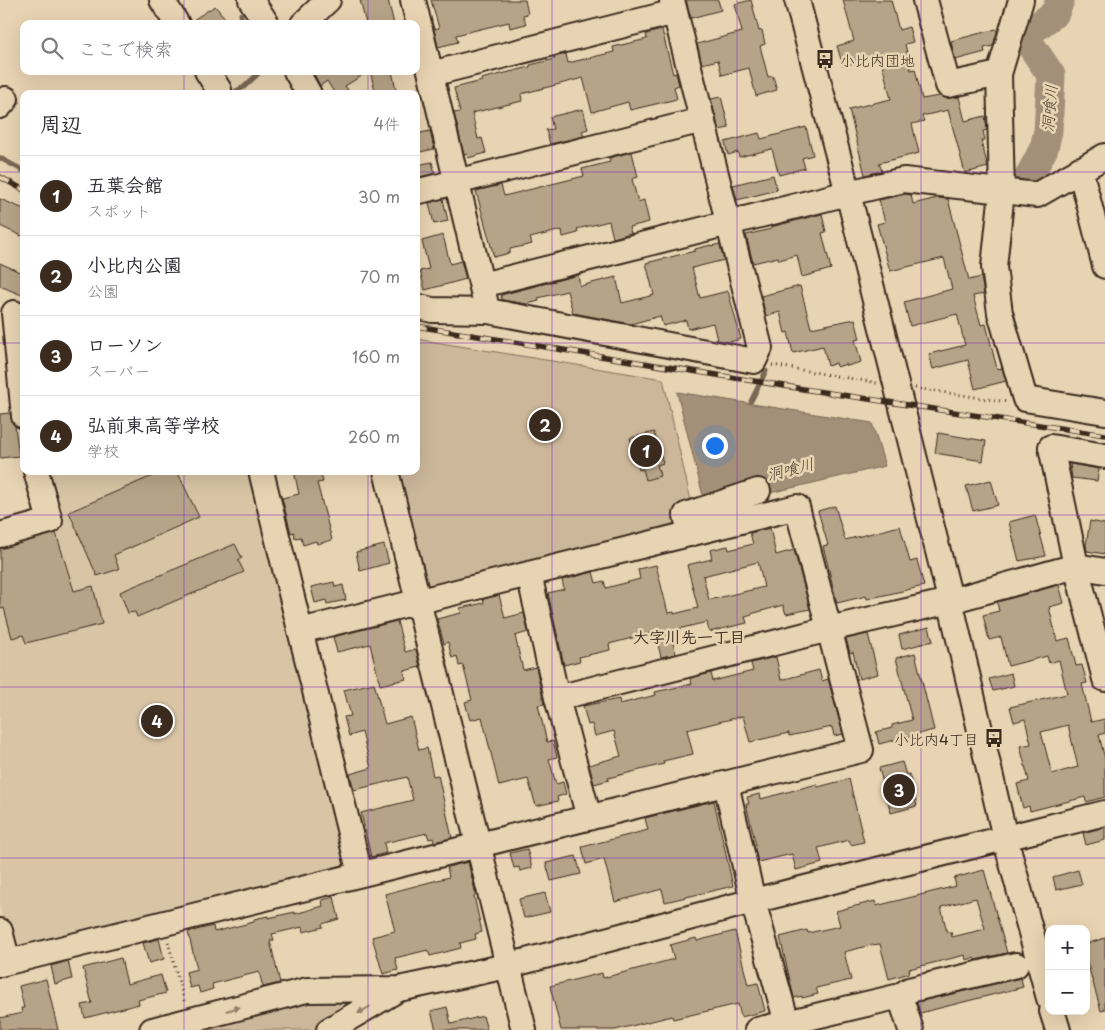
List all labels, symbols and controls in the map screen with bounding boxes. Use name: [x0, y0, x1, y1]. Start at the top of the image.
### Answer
search box: [20, 20, 420, 75]
icon: search: [38, 34, 66, 62]
text: ここで検索: [78, 34, 173, 62]
bus stop icon: 小比内団地: [814, 48, 836, 70]
place label: 小比内団地: [840, 48, 915, 71]
water label: 洞喰川: [1034, 83, 1062, 133]
text: 周辺: [40, 107, 82, 139]
text: 4件: [373, 111, 400, 135]
text: 五葉会館: [87, 170, 163, 198]
text: 1: [52, 184, 60, 208]
text: 30 m: [358, 184, 400, 208]
text: スポット: [87, 198, 151, 222]
text: 小比内公園: [87, 250, 182, 278]
text: 2: [50, 264, 62, 288]
text: 70 m: [360, 264, 400, 288]
text: 公園: [87, 278, 119, 302]
text: ローソン: [87, 330, 163, 358]
text: 3: [51, 344, 61, 368]
text: 160 m: [352, 344, 400, 368]
text: スーパー: [87, 358, 150, 382]
pin: 2: [529, 406, 561, 444]
text: 弘前東高等学校: [87, 410, 220, 438]
text: 4: [51, 424, 61, 448]
text: 260 m: [348, 424, 400, 448]
pin: 1: [630, 432, 662, 470]
your location: [702, 433, 728, 459]
text: 学校: [87, 438, 119, 462]
water label: 洞喰川: [764, 451, 816, 485]
district label: 大字川先一丁目: [633, 624, 745, 648]
pin: 4: [141, 702, 173, 740]
place label: 小比内4丁目: [894, 727, 979, 750]
bus stop icon: 小比内4丁目: [983, 727, 1005, 749]
pin: 3: [883, 771, 915, 809]
map controls: [1045, 925, 1090, 1015]
button: +: [1045, 925, 1090, 970]
button: −: [1045, 970, 1090, 1015]
one-way arrow: [226, 1005, 241, 1013]
one-way arrow: [357, 1005, 370, 1014]

